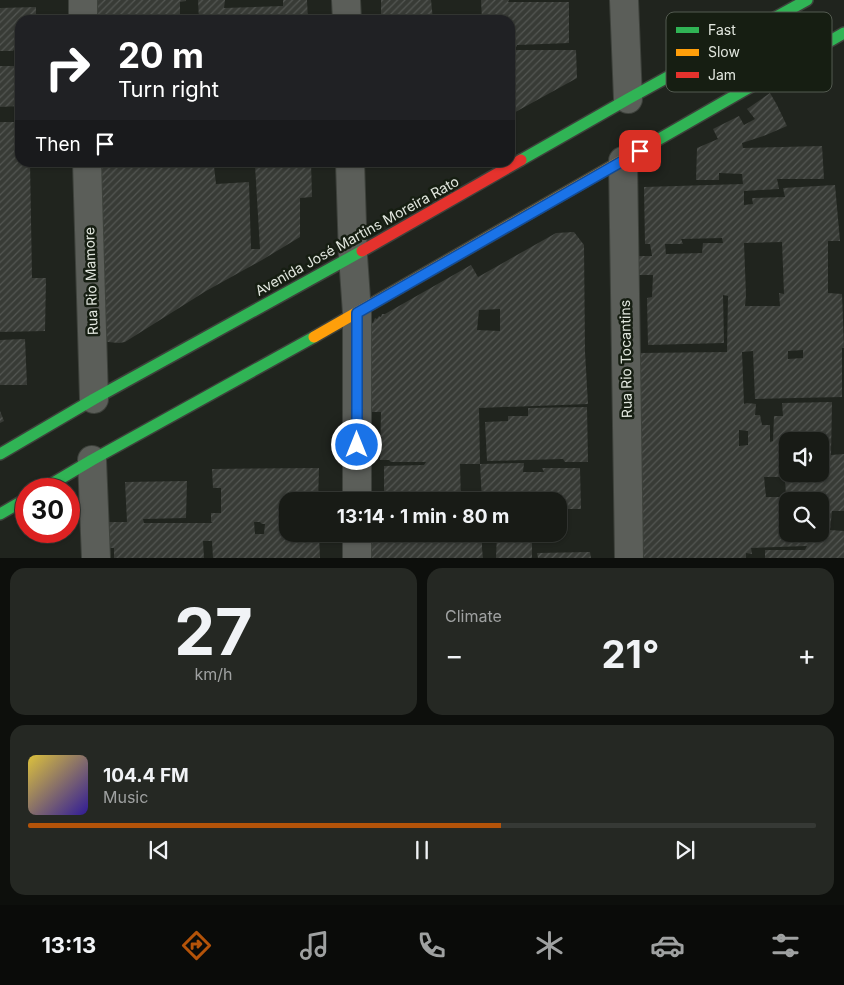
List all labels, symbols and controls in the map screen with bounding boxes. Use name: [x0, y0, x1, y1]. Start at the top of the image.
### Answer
legend: [666, 12, 832, 92]
text: Fast: [708, 21, 736, 38]
text: 20 m: [118, 34, 204, 76]
icon: right: [35, 35, 100, 100]
text: Slow: [708, 43, 740, 60]
text: Jam: [708, 66, 736, 83]
text: Turn right: [118, 76, 219, 102]
icon: arrive: [91, 130, 119, 158]
pin: [619, 130, 661, 172]
text: Then: [35, 133, 81, 156]
icon: arrive: [626, 137, 654, 165]
street label: Avenida José Martins Moreira Rato: [252, 172, 462, 299]
street label: Rua Rio Mamore: [80, 227, 101, 335]
street label: Rua Rio Tocantins: [616, 300, 635, 418]
position arrow: [330, 418, 382, 470]
map controls: [779, 432, 829, 542]
button: sound: [779, 432, 829, 482]
speed limit sign: 30: [15, 478, 80, 543]
button: search: [779, 492, 829, 542]
text: 13:14 · 1 min · 80 m: [337, 505, 509, 528]
text: 27: [174, 592, 253, 671]
text: Climate: [445, 606, 502, 626]
text: 21°: [602, 631, 659, 677]
text: −: [445, 638, 464, 672]
text: +: [797, 638, 816, 672]
text: km/h: [194, 664, 233, 684]
text: 104.4 FM: [103, 764, 189, 787]
text: Music: [103, 787, 148, 807]
icon: previous: [145, 836, 173, 864]
icon: pause: [408, 836, 436, 864]
icon: next: [671, 836, 699, 864]
icon: directions: [179, 928, 214, 963]
icon: music: [297, 928, 332, 963]
icon: phone: [414, 928, 449, 963]
icon: climate: [532, 928, 567, 963]
icon: car: [650, 928, 685, 963]
icon: filters: [768, 928, 803, 963]
text: 13:13: [41, 932, 96, 958]

